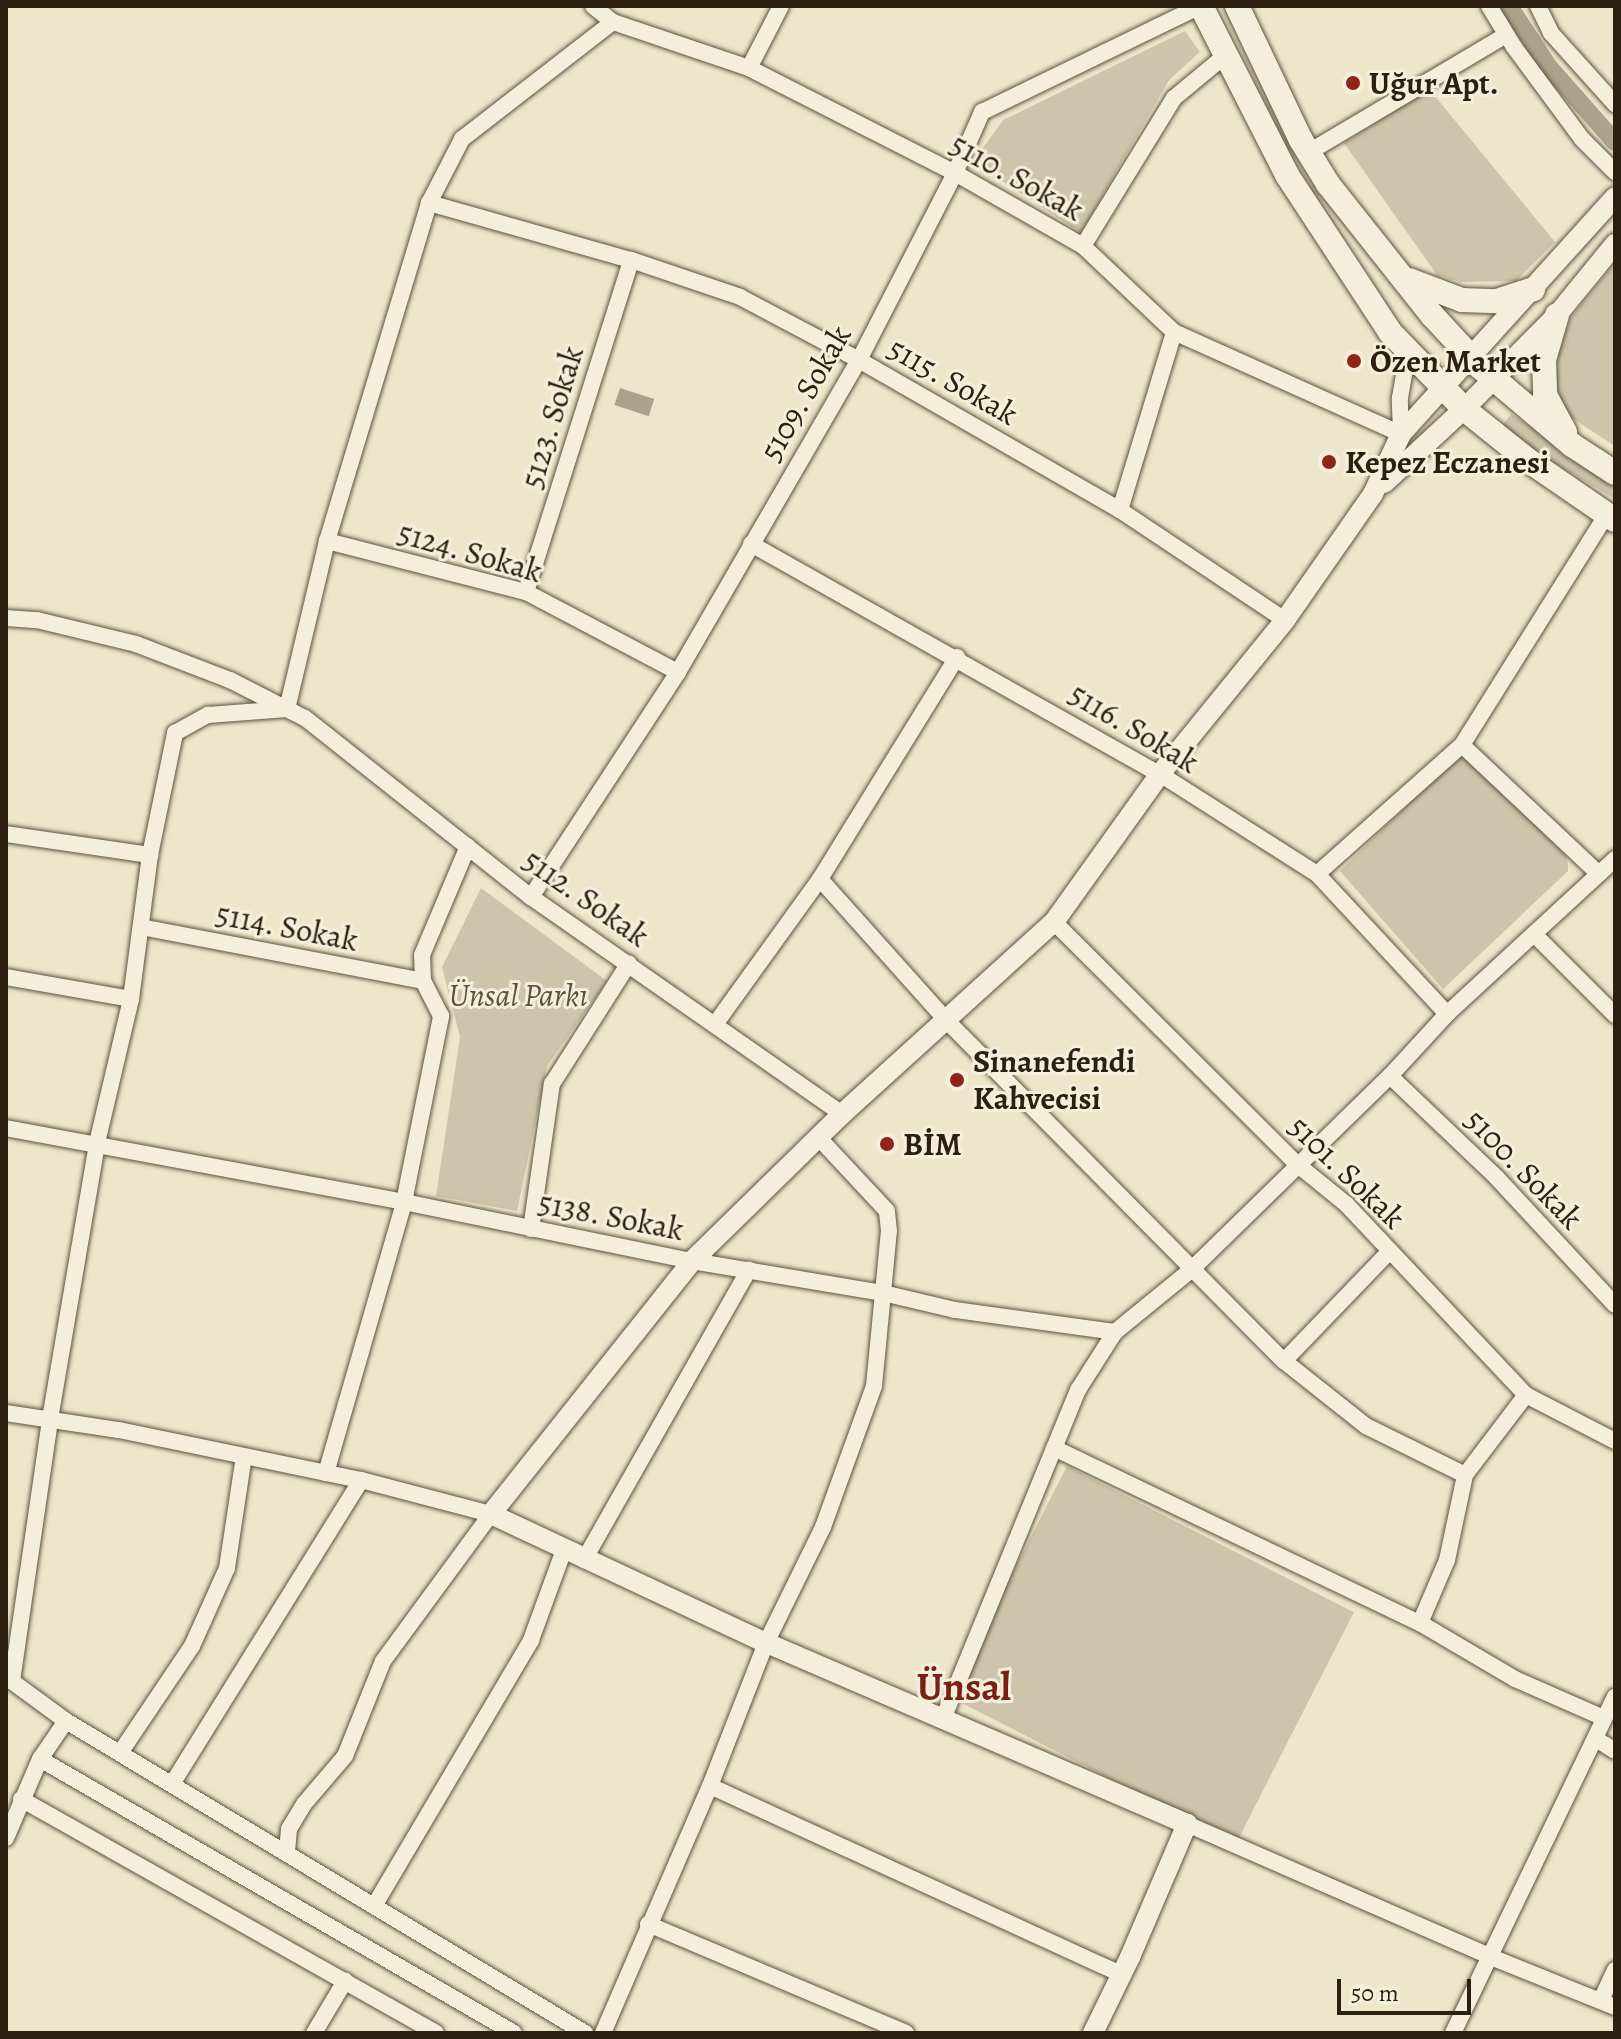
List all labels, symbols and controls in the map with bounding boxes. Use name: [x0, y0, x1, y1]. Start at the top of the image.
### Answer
place label: Uğur Apt.: [1369, 64, 1499, 102]
marker: Uğur Apt.: [1344, 74, 1362, 92]
street label: 5110. Sokak: [943, 125, 1091, 229]
street label: 5109. Sokak: [751, 318, 859, 468]
street label: 5115. Sokak: [881, 328, 1025, 434]
street label: 5123. Sokak: [512, 341, 592, 493]
place label: Özen Market: [1370, 342, 1541, 380]
marker: Özen Market: [1345, 352, 1363, 370]
place label: Kepez Eczanesi: [1345, 443, 1549, 481]
marker: Kepez Eczanesi: [1320, 453, 1338, 471]
street label: 5124. Sokak: [393, 513, 547, 591]
street label: 5116. Sokak: [1062, 674, 1206, 782]
street label: 5112. Sokak: [515, 841, 657, 955]
street label: 5114. Sokak: [212, 894, 362, 960]
park label: Ünsal Parkı: [448, 976, 588, 1014]
place label: Sinanefendi Kahvecisi: [973, 1043, 1135, 1118]
marker: Sinanefendi Kahvecisi: [948, 1071, 966, 1089]
street label: 5100. Sokak: [1457, 1101, 1591, 1237]
street label: 5101. Sokak: [1281, 1107, 1413, 1237]
place label: BİM: [903, 1125, 962, 1163]
marker: BİM: [878, 1135, 896, 1153]
street label: 5138. Sokak: [535, 1183, 687, 1249]
district label: Ünsal: [917, 1663, 1011, 1711]
scale bar: [1341, 1963, 1475, 2013]
text: 50 m: [1351, 1977, 1399, 2009]

